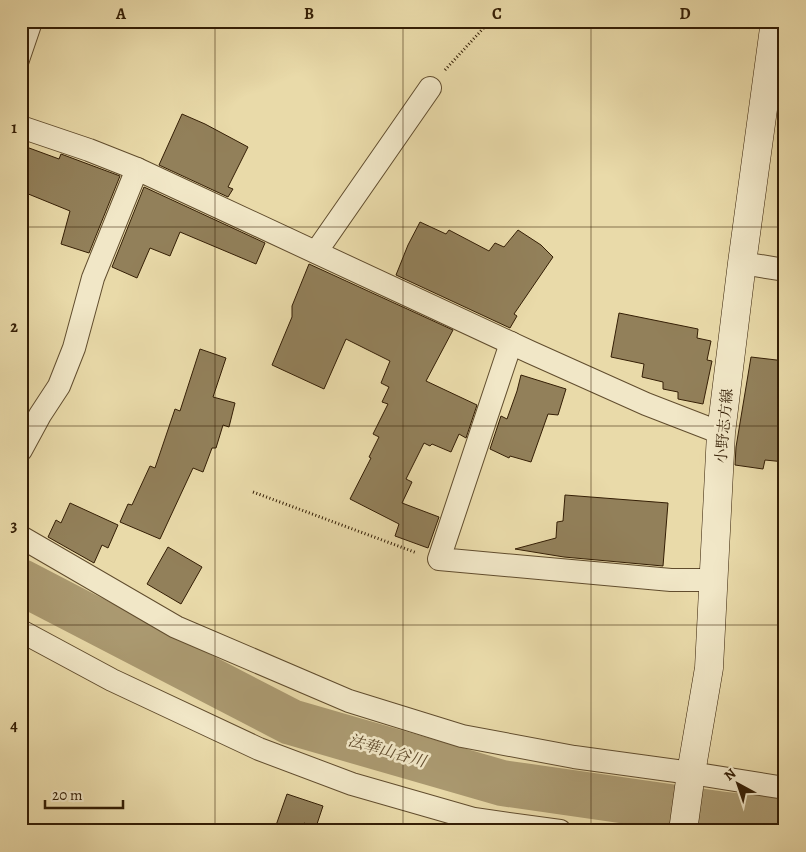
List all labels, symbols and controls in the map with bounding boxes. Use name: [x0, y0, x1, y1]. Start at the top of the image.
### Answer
text: A: [115, 3, 127, 25]
text: B: [304, 3, 314, 25]
text: C: [492, 3, 502, 25]
text: D: [679, 3, 691, 25]
text: 1: [11, 117, 17, 139]
text: 2: [10, 316, 18, 338]
street label: 小野志方線: [711, 388, 737, 464]
text: 3: [11, 515, 18, 537]
text: 4: [10, 715, 18, 737]
water label: 法華山谷川: [345, 729, 430, 773]
north arrow: [714, 760, 764, 810]
text: N: [720, 764, 740, 785]
scale bar: [45, 777, 122, 809]
text: 20 m: [52, 785, 83, 805]

